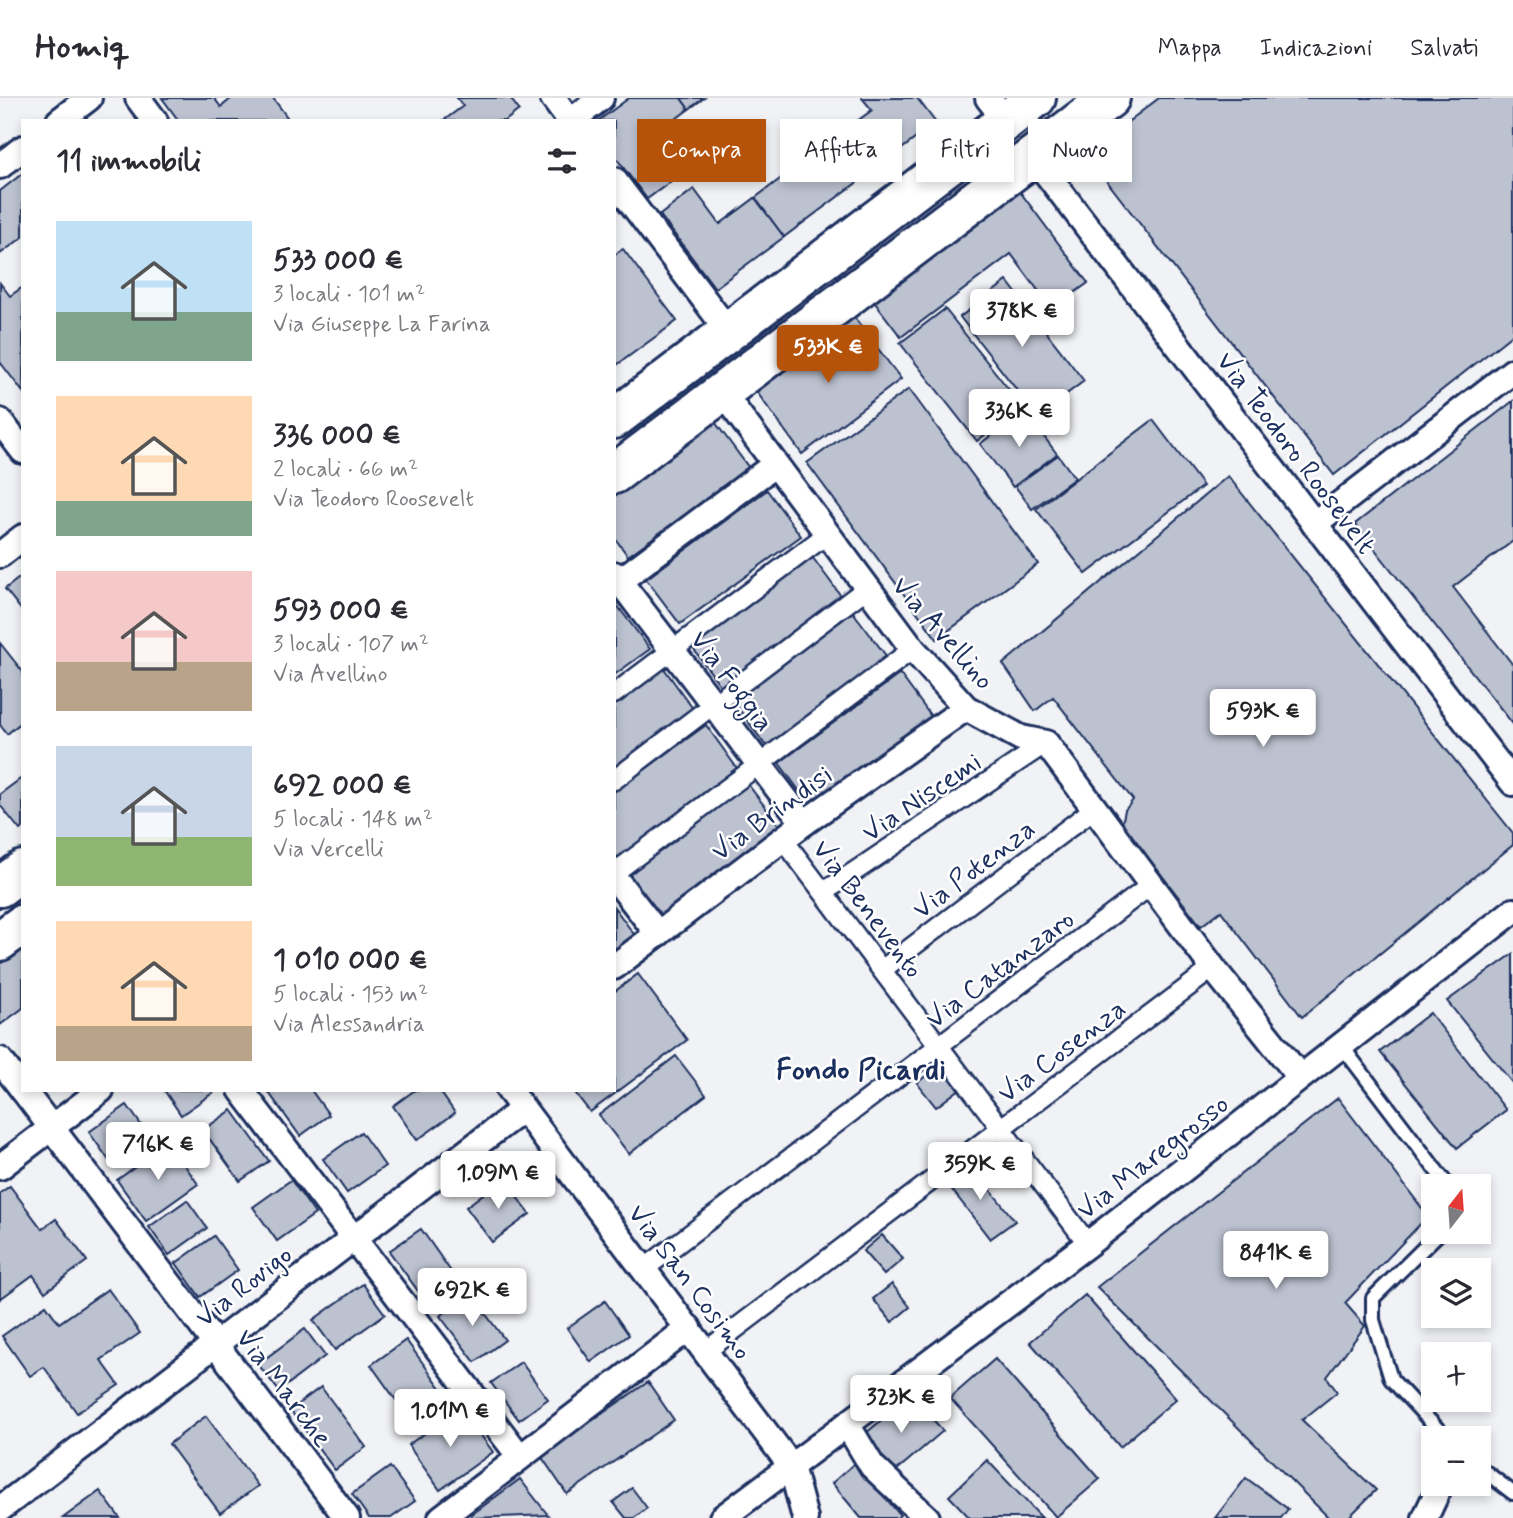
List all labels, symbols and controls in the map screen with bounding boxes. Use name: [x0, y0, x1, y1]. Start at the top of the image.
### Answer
text: Homiq: [35, 26, 130, 70]
text: Mappa: [1158, 33, 1222, 64]
text: Indicazioni: [1260, 33, 1372, 64]
text: Salvati: [1410, 33, 1478, 64]
chip: Compra: [637, 119, 766, 182]
chip: Affitta: [780, 119, 902, 182]
chip: Filtri: [916, 119, 1014, 182]
chip: Nuovo: [1028, 119, 1132, 182]
text: 11 immobili: [56, 142, 201, 181]
icon: filters: [543, 142, 581, 180]
text: 533 000 €: [273, 241, 404, 280]
icon: home: [112, 249, 196, 333]
text: 3 locali · 101 m²: [273, 280, 425, 310]
pin: 378K €: [965, 289, 1079, 349]
text: 378K €: [986, 297, 1058, 327]
text: Via Giuseppe La Farina: [273, 310, 491, 340]
pin: 533K €: [771, 326, 885, 385]
text: 533K €: [793, 333, 863, 363]
street label: Via Teodoro Roosevelt: [1207, 345, 1383, 562]
pin: 336K €: [962, 390, 1076, 449]
text: 336K €: [985, 397, 1053, 427]
text: 336 000 €: [273, 416, 401, 455]
icon: home: [112, 424, 196, 508]
text: 2 locali · 66 m²: [273, 455, 418, 485]
text: Via Teodoro Roosevelt: [273, 485, 474, 515]
street label: Via Avellino: [882, 569, 1002, 698]
text: 593 000 €: [273, 591, 409, 630]
icon: home: [112, 599, 196, 683]
street label: Via Foggia: [678, 623, 781, 742]
text: 3 locali · 107 m²: [273, 630, 429, 660]
text: Via Avellino: [273, 660, 387, 690]
pin: 593K €: [1206, 690, 1320, 749]
text: 593K €: [1226, 697, 1300, 727]
street label: Via Niscemi: [855, 744, 990, 852]
street label: Via Brindisi: [704, 757, 841, 871]
text: 692 000 €: [273, 766, 412, 805]
icon: home: [112, 774, 196, 858]
text: 5 locali · 148 m²: [273, 805, 433, 835]
street label: Via Potenza: [905, 812, 1044, 928]
street label: Via Benevento: [803, 833, 931, 986]
text: Via Vercelli: [273, 835, 384, 865]
street label: Via Catanzaro: [919, 902, 1082, 1038]
text: 1 010 000 €: [273, 941, 428, 980]
icon: home: [112, 949, 196, 1033]
text: 5 locali · 153 m²: [273, 980, 428, 1010]
street label: Via Cosenza: [991, 991, 1134, 1113]
text: Via Alessandria: [273, 1010, 425, 1040]
district label: Fondo Picardi: [776, 1051, 946, 1090]
street label: Via Maregrosso: [1070, 1087, 1239, 1231]
pin: 716K €: [101, 1122, 215, 1182]
text: 716K €: [122, 1130, 194, 1160]
pin: 359K €: [923, 1142, 1037, 1202]
text: 359K €: [944, 1150, 1016, 1180]
pin: 1.09M €: [433, 1152, 563, 1211]
text: 1.09M €: [456, 1159, 540, 1189]
north arrow: [1421, 1174, 1491, 1244]
map controls: [1421, 1174, 1491, 1496]
street label: Via San Cosimo: [618, 1197, 760, 1368]
pin: 841K €: [1219, 1232, 1333, 1291]
street label: Via Rovigo: [188, 1237, 301, 1337]
text: 841K €: [1239, 1239, 1313, 1269]
button: layers: [1421, 1258, 1491, 1328]
pin: 692K €: [415, 1268, 529, 1328]
text: 692K €: [434, 1276, 510, 1306]
street label: Via Marche: [226, 1321, 340, 1456]
button: +: [1421, 1342, 1491, 1412]
pin: 323K €: [844, 1376, 958, 1435]
text: 323K €: [866, 1383, 936, 1413]
pin: 1.01M €: [385, 1390, 515, 1449]
text: 1.01M €: [410, 1397, 490, 1427]
button: −: [1421, 1426, 1491, 1496]

